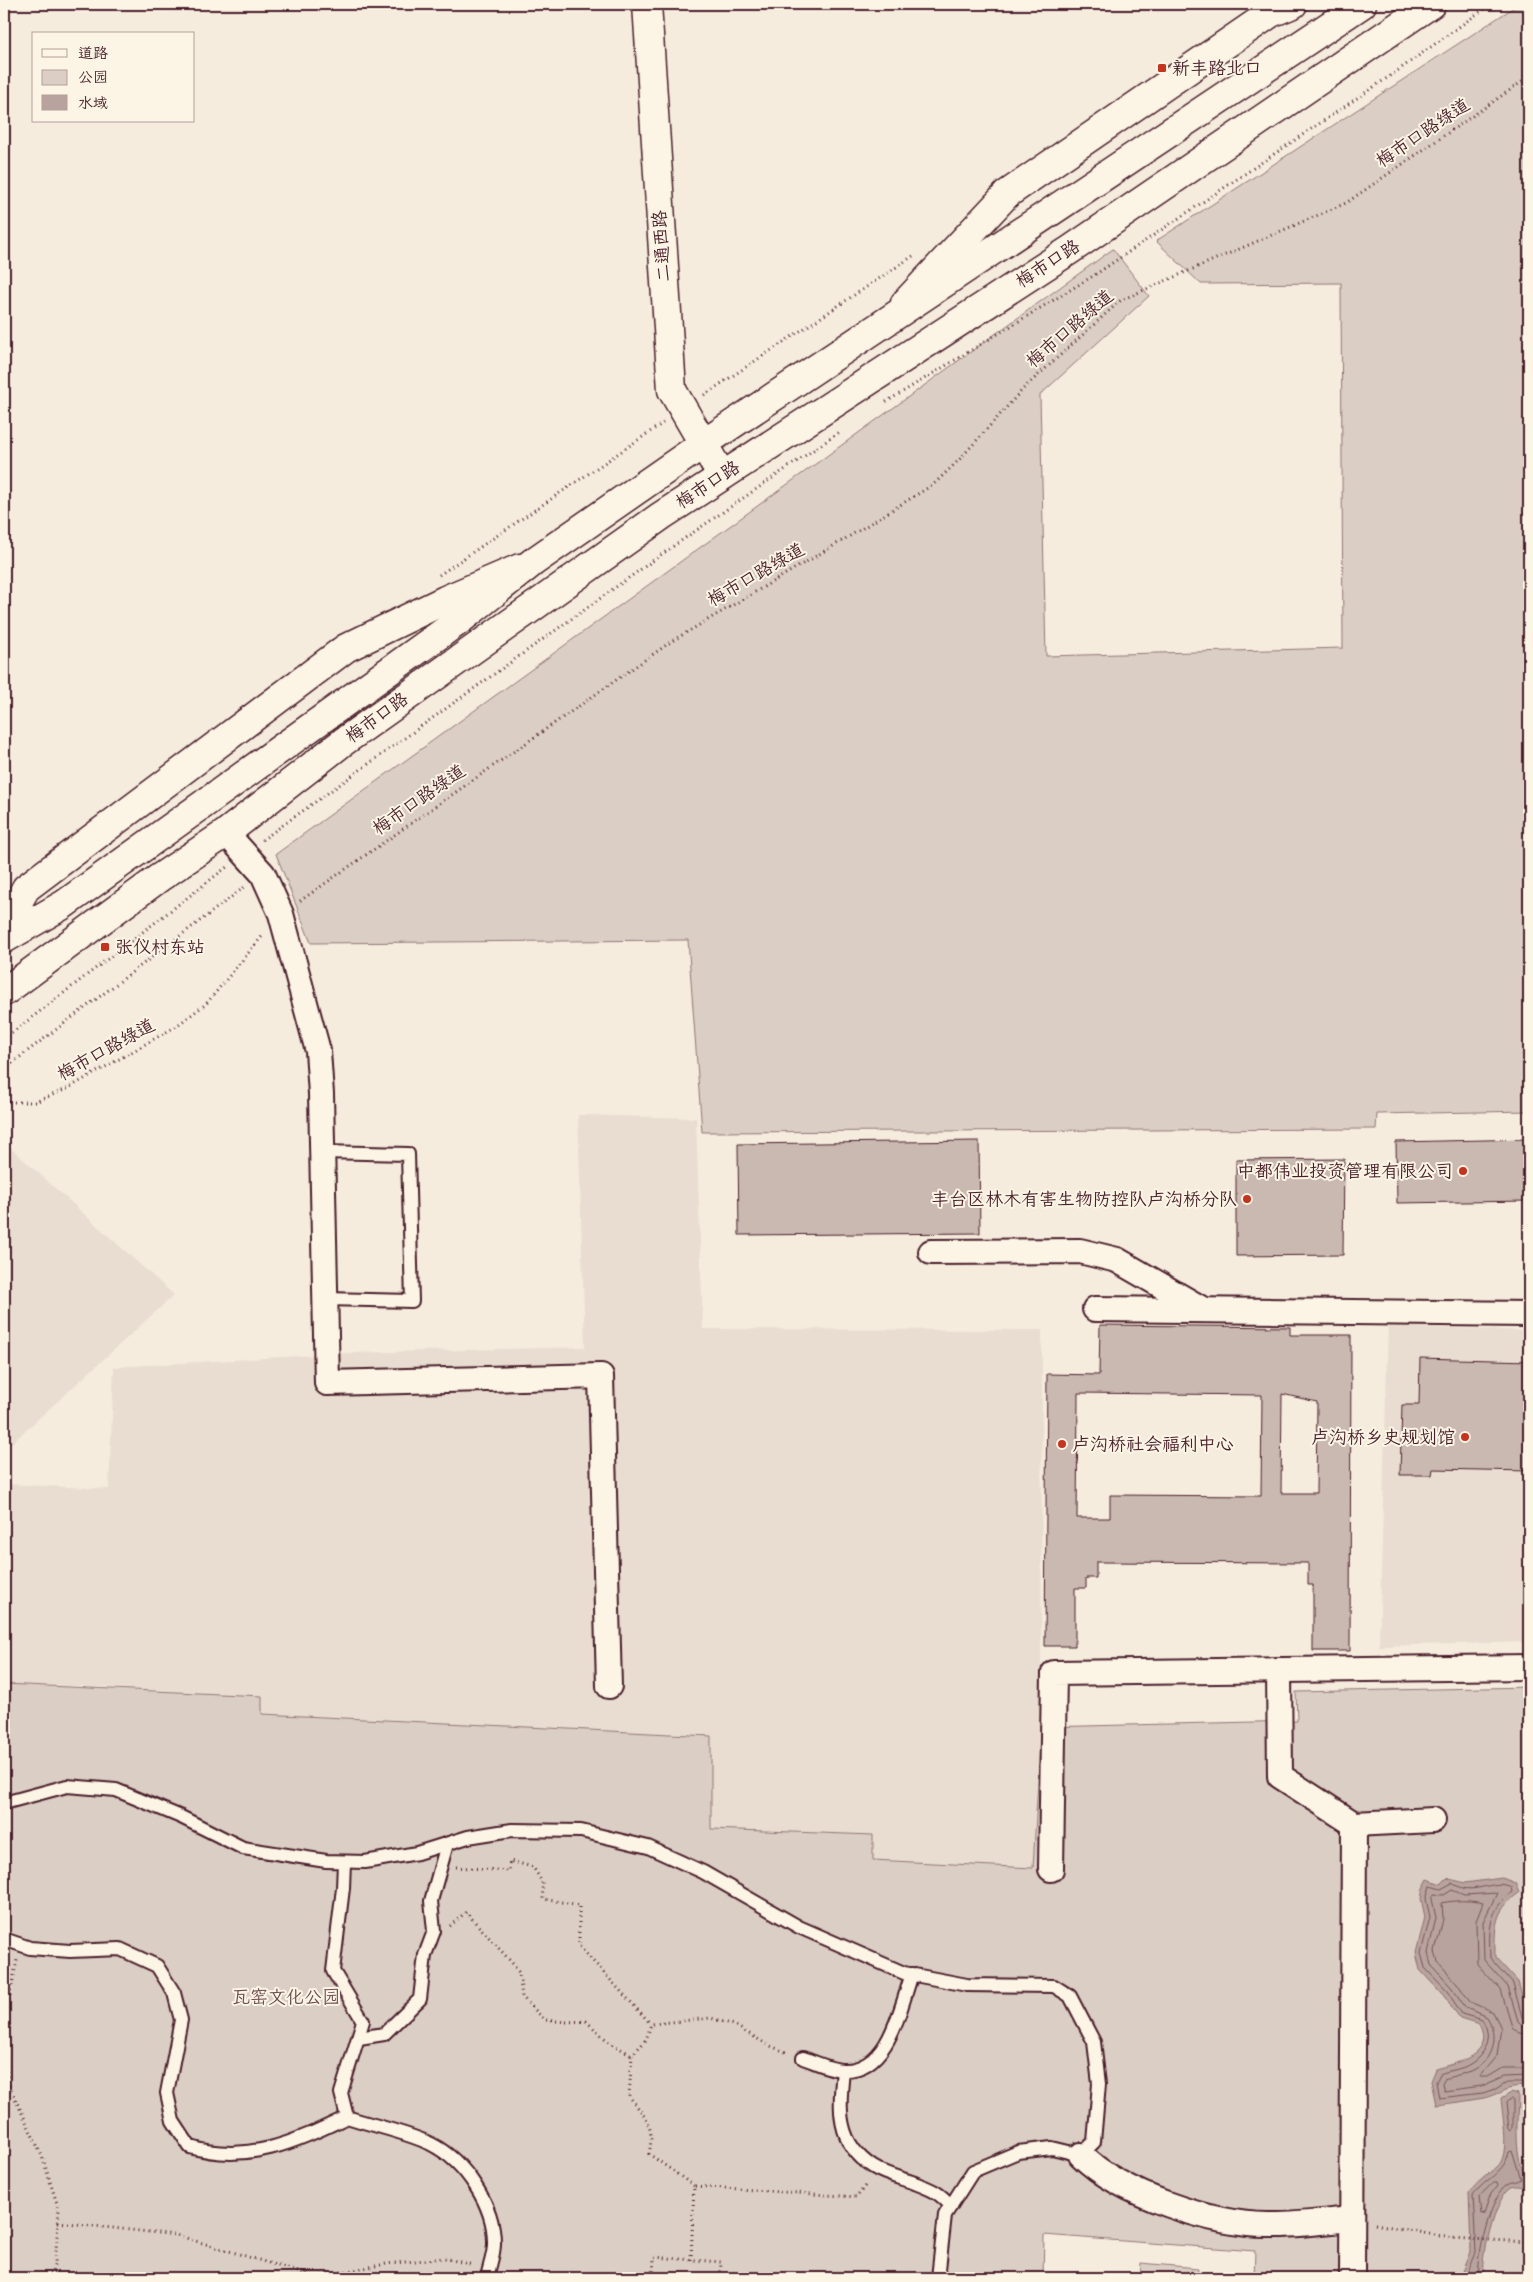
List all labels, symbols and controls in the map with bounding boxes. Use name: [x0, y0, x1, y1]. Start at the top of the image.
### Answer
legend: [32, 32, 195, 122]
text: 道路: [78, 43, 108, 64]
place label: 新丰路北口: [1172, 56, 1262, 81]
marker: 新丰路北口: [1156, 62, 1168, 74]
text: 公园: [78, 67, 108, 88]
street label: 梅市口路绿道: [1371, 92, 1475, 174]
text: 水域: [78, 93, 108, 114]
street label: 二通西路: [647, 209, 677, 283]
street label: 梅市口路: [1011, 234, 1085, 294]
street label: 梅市口路绿道: [1021, 284, 1119, 374]
street label: 梅市口路: [671, 455, 745, 515]
street label: 梅市口路绿道: [703, 537, 809, 613]
street label: 梅市口路: [341, 687, 413, 749]
street label: 梅市口路绿道: [368, 759, 470, 841]
place label: 张仪村东站: [115, 935, 205, 960]
marker: 张仪村东站: [99, 941, 111, 953]
street label: 梅市口路绿道: [53, 1013, 159, 1087]
place label: 中都伟业投资管理有限公司: [1237, 1159, 1453, 1184]
marker: 中都伟业投资管理有限公司: [1457, 1165, 1469, 1177]
place label: 丰台区林木有害生物防控队卢沟桥分队: [931, 1187, 1237, 1212]
marker: 丰台区林木有害生物防控队卢沟桥分队: [1241, 1193, 1253, 1205]
place label: 卢沟桥乡史规划馆: [1311, 1425, 1455, 1450]
marker: 卢沟桥乡史规划馆: [1459, 1431, 1471, 1443]
place label: 卢沟桥社会福利中心: [1072, 1432, 1234, 1457]
marker: 卢沟桥社会福利中心: [1056, 1438, 1068, 1450]
park label: 瓦窑文化公园: [232, 1985, 340, 2010]

